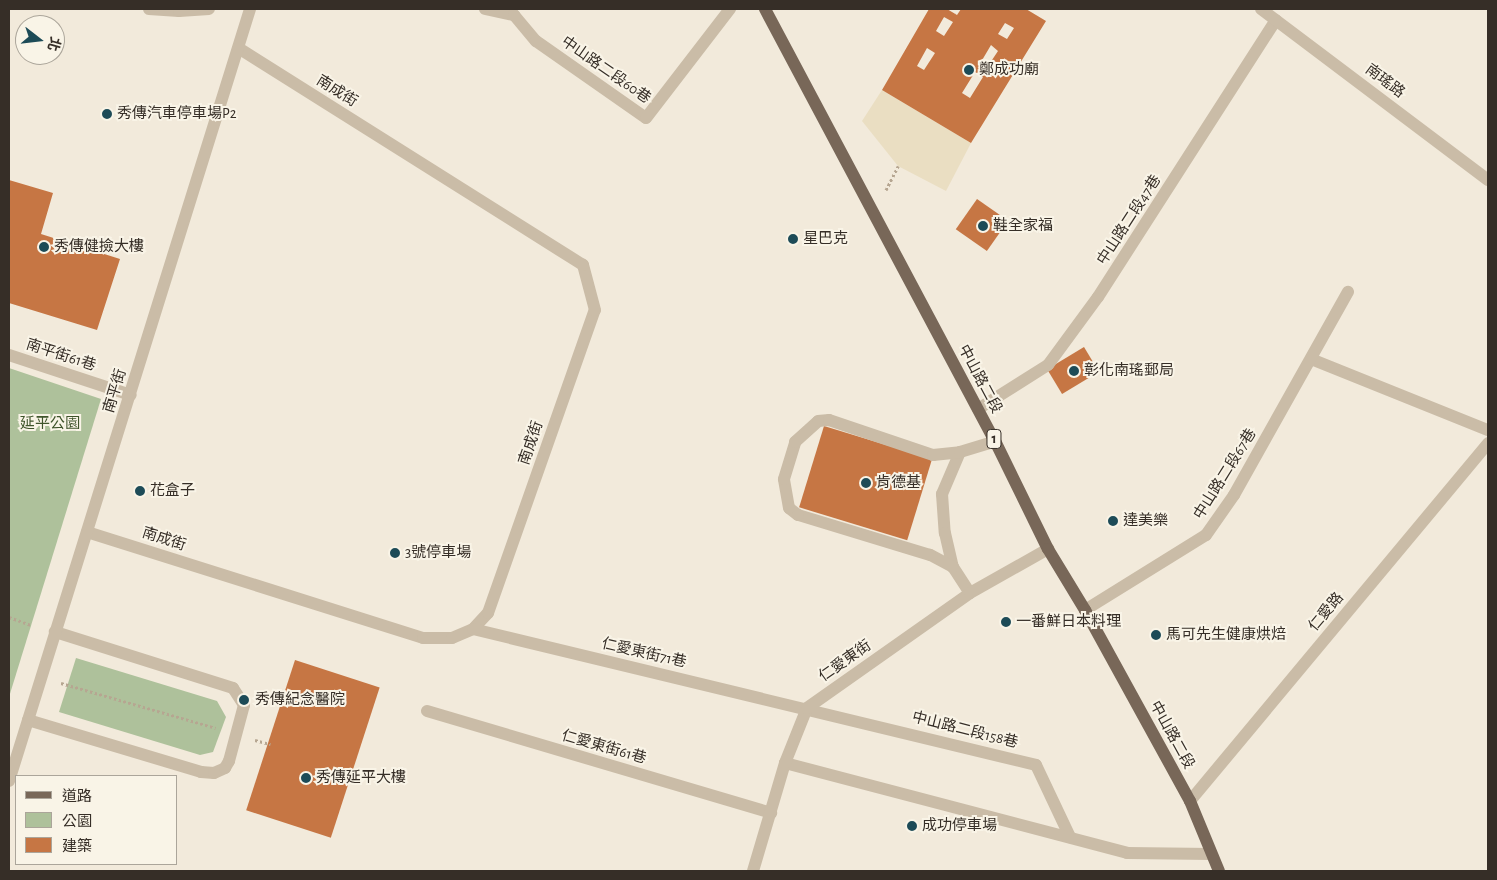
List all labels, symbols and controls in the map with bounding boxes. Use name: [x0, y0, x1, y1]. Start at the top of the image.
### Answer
north arrow: [15, 15, 65, 65]
street label: 中山路二段60巷: [558, 33, 654, 107]
text: 北: [45, 35, 62, 53]
street label: 南瑤路: [1362, 60, 1408, 102]
place label: 鄭成功廟: [979, 61, 1039, 79]
marker: 鄭成功廟: [963, 64, 975, 76]
street label: 南成街: [313, 71, 361, 111]
place label: 秀傳汽車停車場P2: [117, 105, 237, 123]
marker: 秀傳汽車停車場P2: [101, 108, 113, 120]
street label: 中山路二段47巷: [1093, 172, 1165, 268]
place label: 鞋全家福: [993, 217, 1053, 235]
marker: 鞋全家福: [977, 220, 989, 232]
place label: 星巴克: [803, 230, 848, 248]
marker: 星巴克: [787, 233, 799, 245]
place label: 秀傳健撿大樓: [54, 238, 144, 256]
marker: 秀傳健撿大樓: [38, 241, 50, 253]
street label: 南平街61巷: [24, 335, 98, 375]
street label: 中山路二段: [954, 342, 1006, 416]
place label: 彰化南瑤郵局: [1084, 362, 1174, 380]
marker: 彰化南瑤郵局: [1068, 365, 1080, 377]
street label: 南平街: [100, 367, 130, 415]
park label: 延平公園: [20, 415, 80, 433]
street label: 南成街: [515, 419, 547, 467]
street label: 中山路二段67巷: [1190, 425, 1260, 523]
road number: 1: [985, 428, 1003, 450]
place label: 肯德基: [876, 474, 921, 492]
marker: 肯德基: [860, 477, 872, 489]
place label: 花盒子: [150, 482, 195, 500]
marker: 花盒子: [134, 485, 146, 497]
place label: 達美樂: [1123, 512, 1168, 530]
marker: 達美樂: [1107, 515, 1119, 527]
street label: 南成街: [140, 523, 188, 555]
place label: 3號停車場: [405, 544, 471, 562]
marker: 3號停車場: [389, 547, 401, 559]
street label: 仁愛路: [1305, 589, 1347, 635]
place label: 一番鮮日本料理: [1016, 613, 1121, 631]
marker: 一番鮮日本料理: [1000, 616, 1012, 628]
place label: 馬可先生健康烘焙: [1166, 626, 1286, 644]
marker: 馬可先生健康烘焙: [1150, 629, 1162, 641]
street label: 仁愛東街71巷: [600, 635, 688, 671]
street label: 仁愛東街: [815, 636, 875, 686]
place label: 秀傳紀念醫院: [255, 691, 345, 709]
marker: 秀傳紀念醫院: [237, 693, 251, 707]
street label: 中山路二段: [1146, 698, 1198, 772]
street label: 中山路二段158巷: [910, 708, 1020, 752]
street label: 仁愛東街61巷: [560, 726, 648, 768]
place label: 秀傳延平大樓: [316, 769, 406, 787]
marker: 秀傳延平大樓: [300, 772, 312, 784]
legend: [15, 775, 178, 865]
text: 道路: [62, 789, 92, 804]
text: 公園: [62, 814, 92, 829]
place label: 成功停車場: [922, 817, 997, 835]
marker: 成功停車場: [906, 820, 918, 832]
text: 建築: [62, 839, 92, 854]

